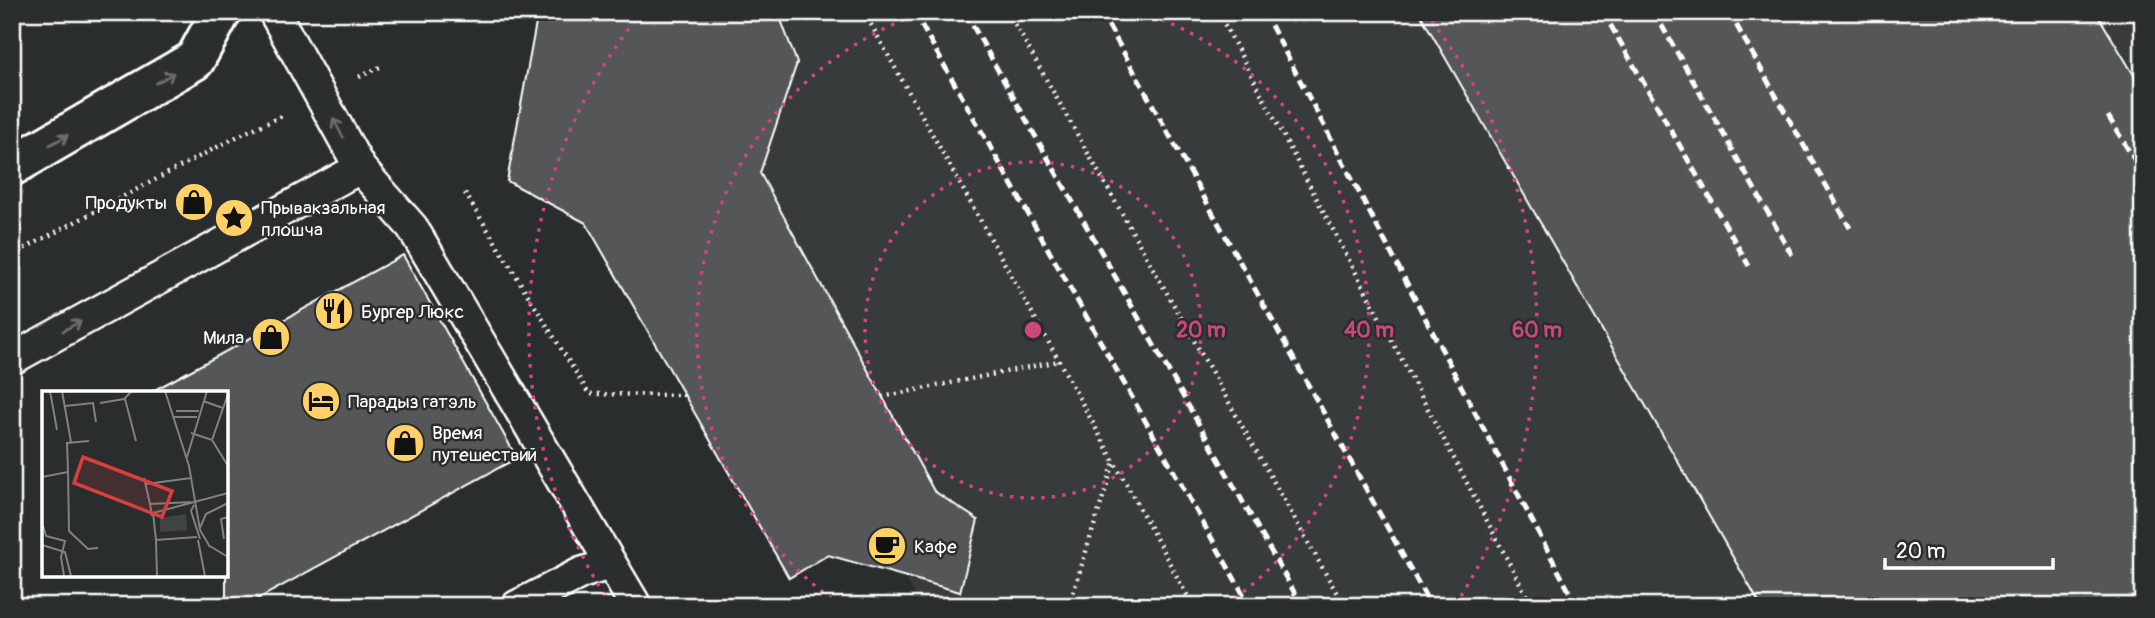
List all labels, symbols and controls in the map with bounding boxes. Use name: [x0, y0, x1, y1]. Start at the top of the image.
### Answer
one-way arrow: [154, 71, 174, 85]
one-way arrow: [331, 119, 345, 139]
one-way arrow: [49, 133, 69, 147]
shop icon: Продукты: [173, 181, 215, 223]
place label: Продукты: [85, 191, 167, 215]
place label: Прывакзальная плошча: [261, 196, 386, 242]
place icon: Прывакзальная плошча: [213, 197, 255, 239]
restaurant icon: Бургер Люкс: [313, 290, 355, 332]
place label: Бургер Люкс: [361, 300, 464, 324]
shop icon: Мила: [250, 316, 292, 358]
text: 20 m: [1176, 317, 1226, 344]
text: 40 m: [1344, 317, 1394, 344]
text: 60 m: [1512, 317, 1562, 344]
centre of rings: [1021, 318, 1045, 342]
one-way arrow: [61, 319, 82, 332]
place label: Мила: [203, 326, 244, 350]
hotel icon: Парадыз гатэль: [300, 380, 342, 422]
place label: Парадыз гатэль: [348, 390, 477, 414]
inset map: [42, 391, 228, 576]
place label: Время путешествий: [432, 421, 537, 467]
shop icon: Время путешествий: [384, 422, 426, 464]
cafe icon: Кафе: [866, 525, 908, 567]
scale bar: [1885, 527, 2054, 571]
place label: Кафе: [914, 535, 957, 559]
text: 20 m: [1896, 538, 1945, 565]

